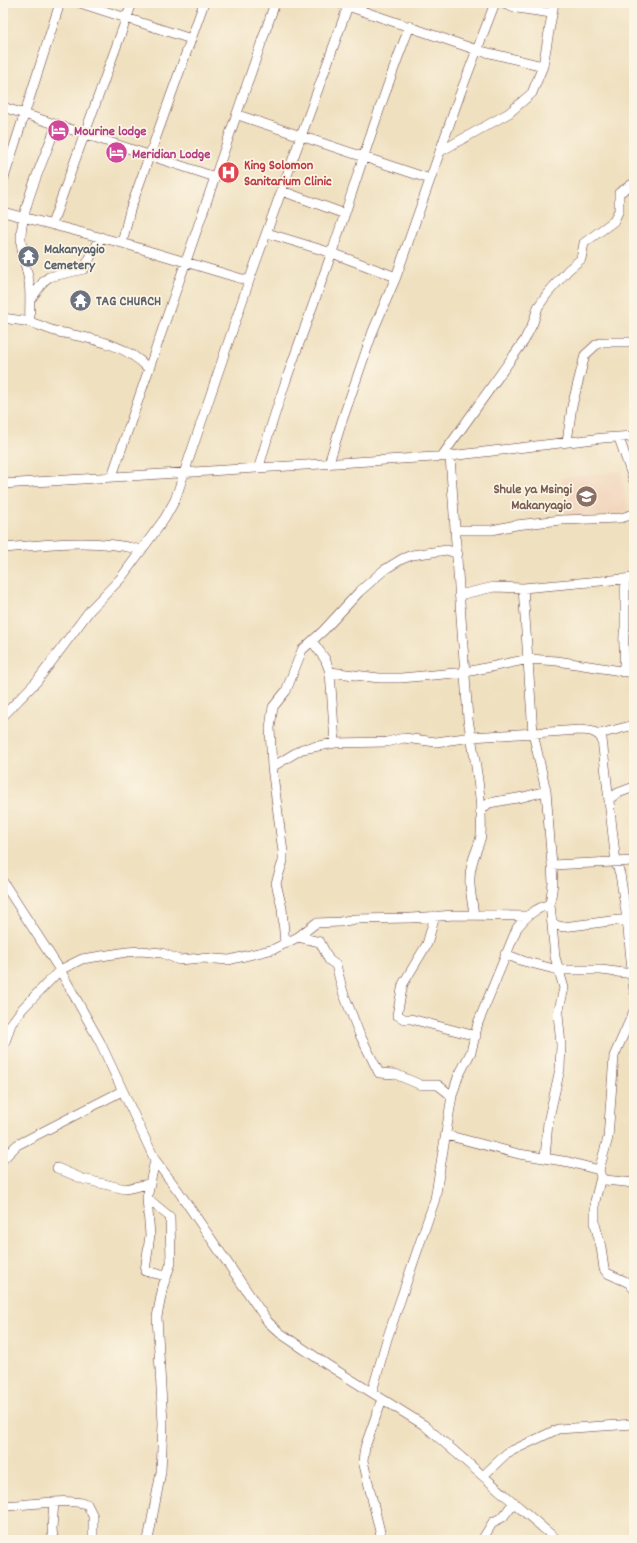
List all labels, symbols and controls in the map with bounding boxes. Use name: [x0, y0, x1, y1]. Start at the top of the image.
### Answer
hotel icon: Mourine lodge: [45, 117, 71, 143]
place label: Mourine lodge: [74, 122, 146, 142]
hotel icon: Meridian Lodge: [103, 140, 129, 166]
place label: Meridian Lodge: [132, 145, 210, 165]
place label: King Solomon Sanitarium Clinic: [244, 156, 332, 192]
hospital icon: King Solomon Sanitarium Clinic: [215, 159, 241, 185]
place label: Makanyagio Cemetery: [44, 240, 105, 276]
temple icon: Makanyagio Cemetery: [15, 243, 41, 269]
temple icon: TAG CHURCH: [68, 287, 94, 313]
place label: TAG CHURCH: [96, 292, 161, 312]
place label: Shule ya Msingi Makanyagio: [493, 480, 572, 516]
school or university icon: Shule ya Msingi Makanyagio: [574, 483, 600, 509]

